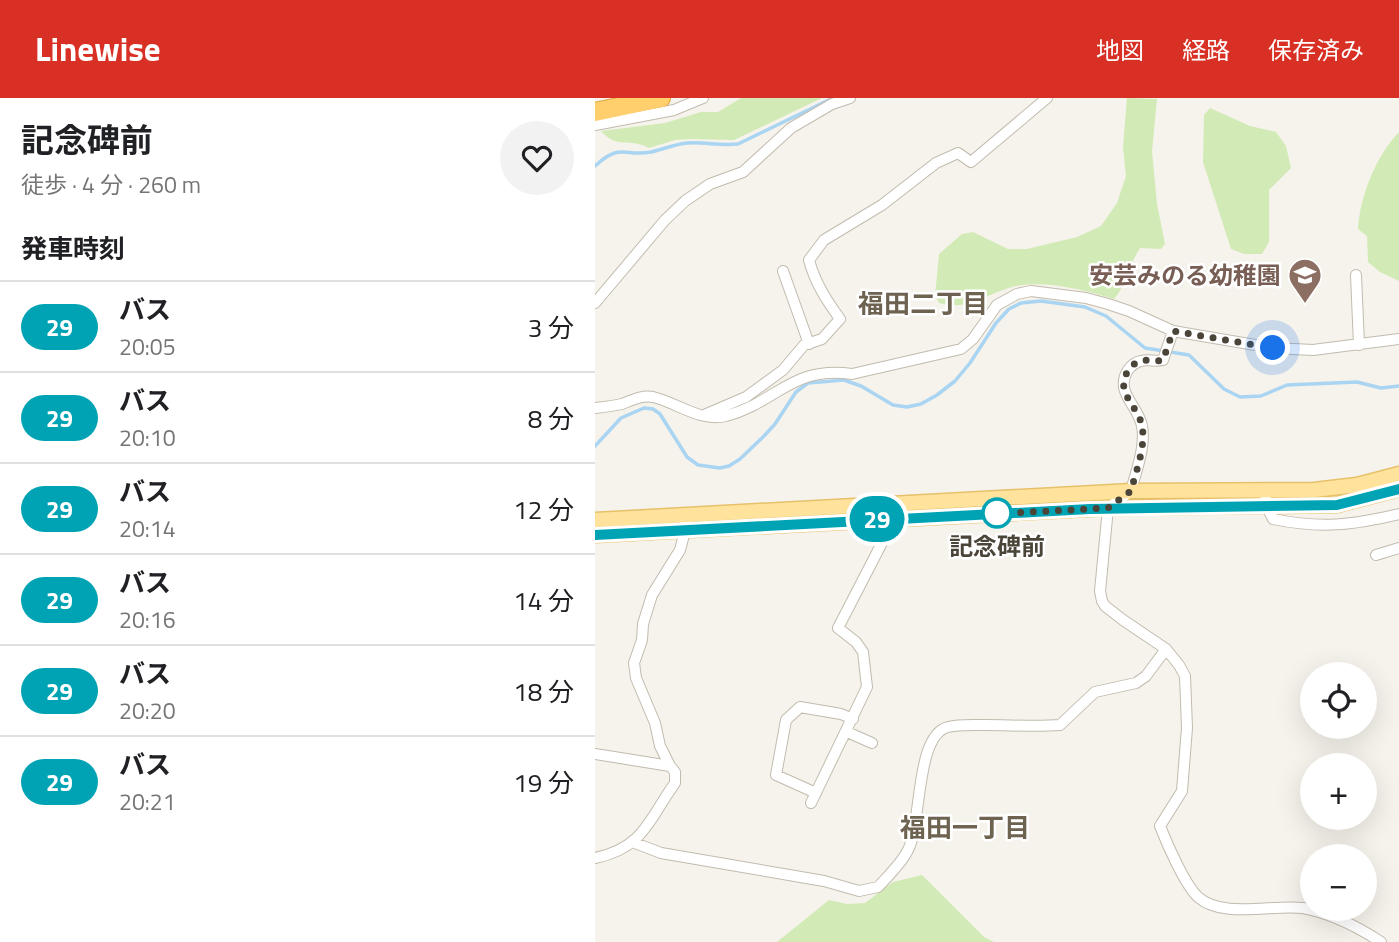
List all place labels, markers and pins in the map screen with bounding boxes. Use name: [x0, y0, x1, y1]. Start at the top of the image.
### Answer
school or university icon: 安芸みのる幼稚園: [1286, 256, 1324, 305]
place label: 安芸みのる幼稚園: [1089, 257, 1281, 293]
marker: 記念碑前: [982, 498, 1012, 528]
place label: 記念碑前: [949, 528, 1045, 564]

